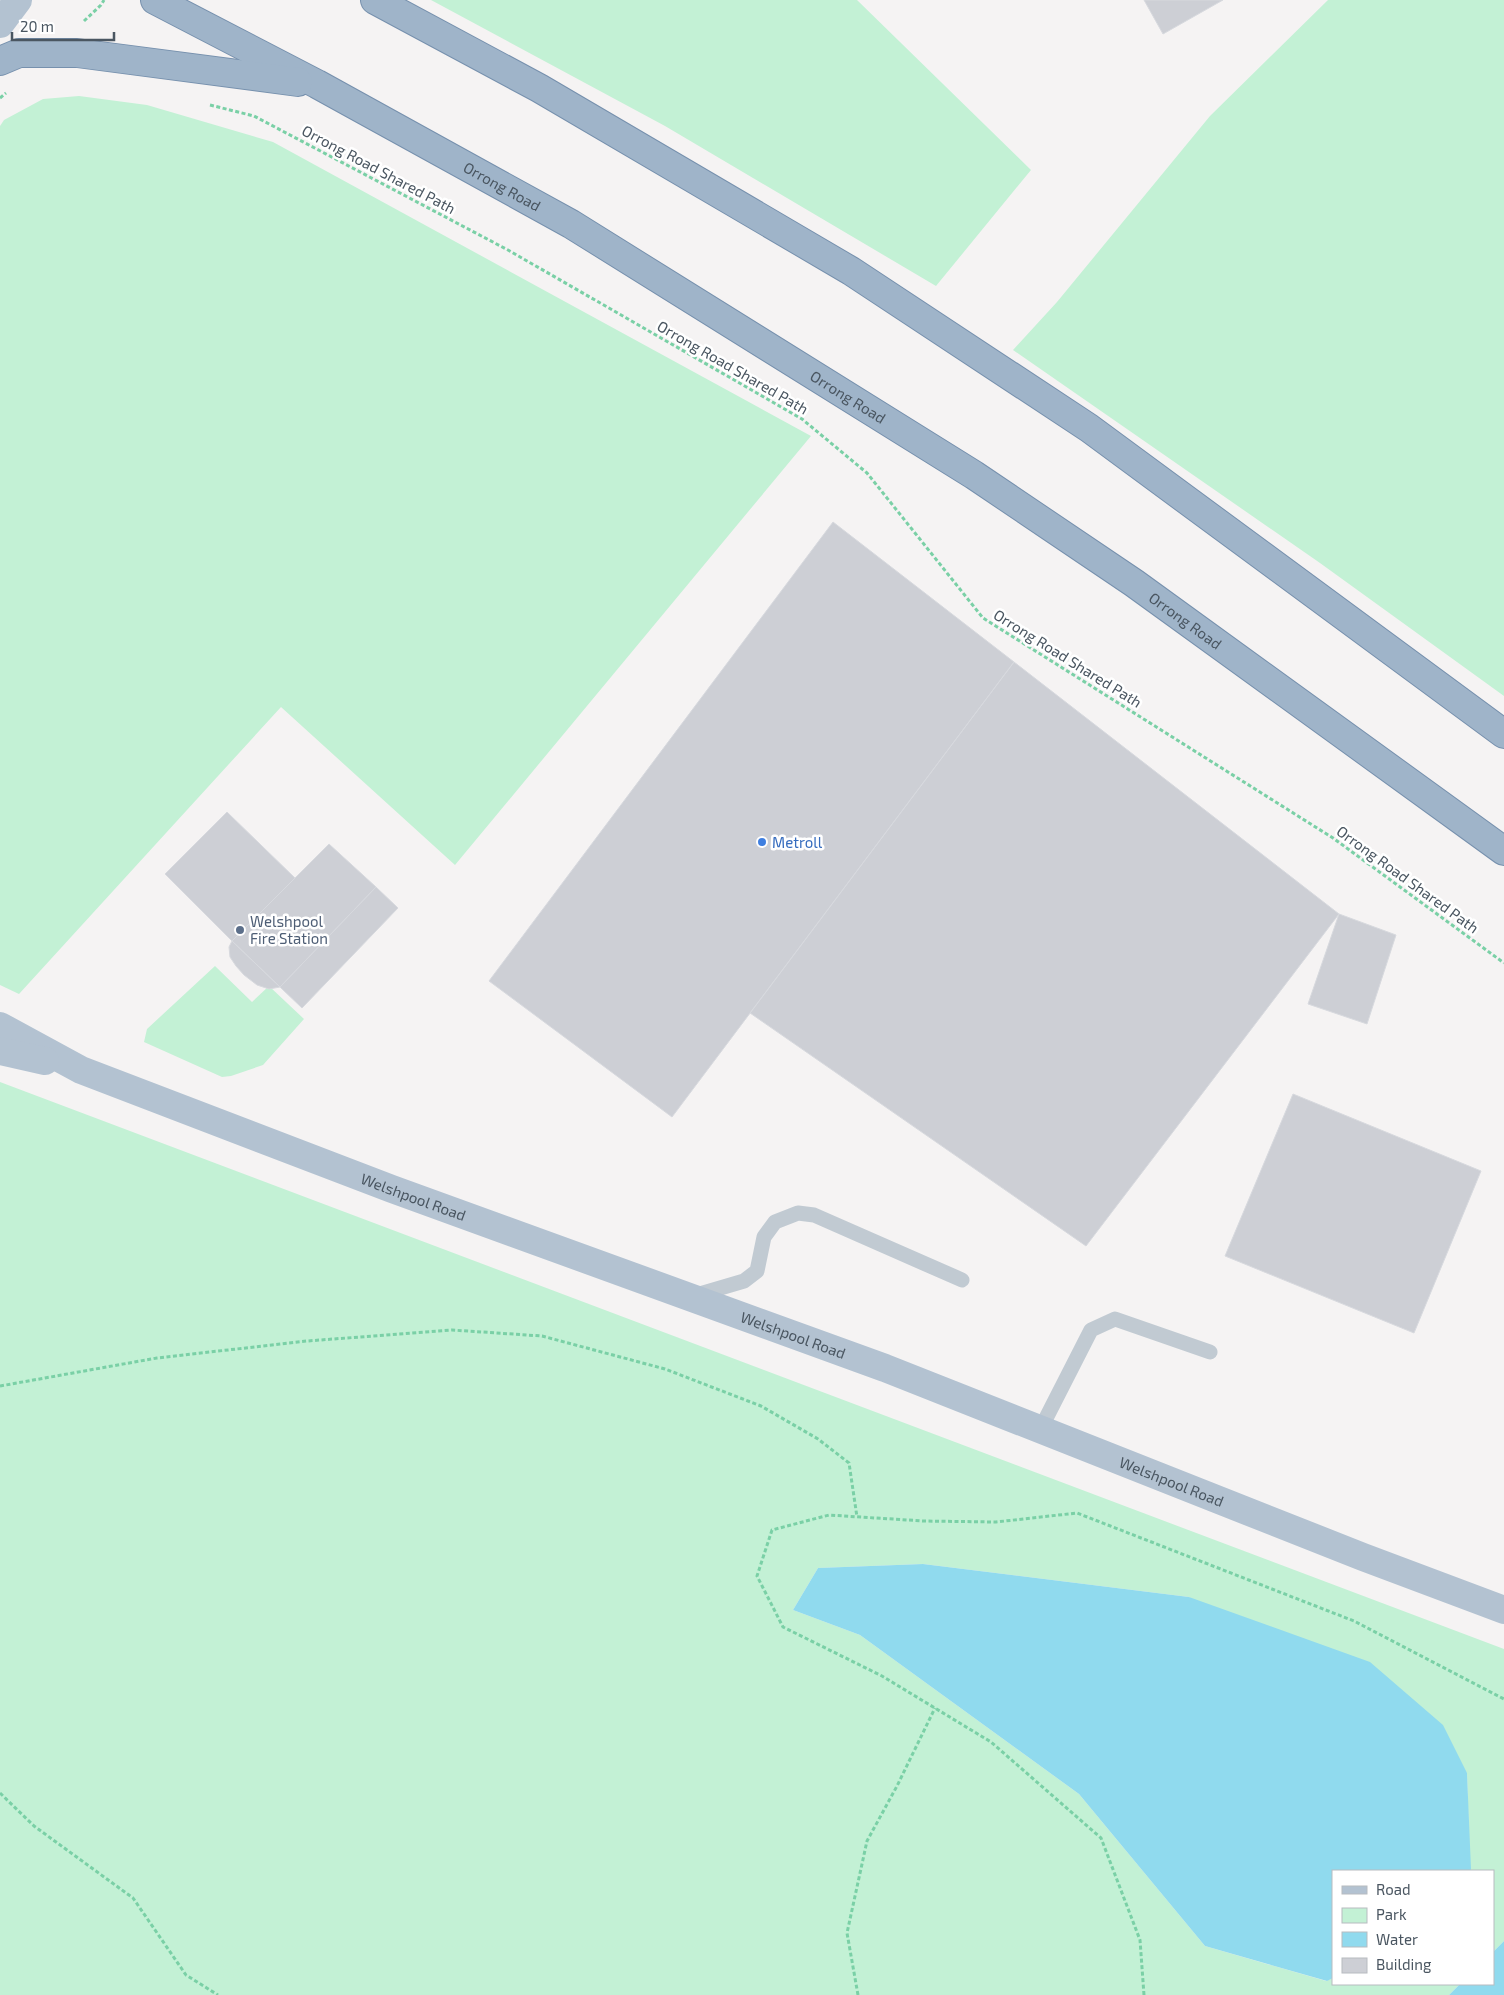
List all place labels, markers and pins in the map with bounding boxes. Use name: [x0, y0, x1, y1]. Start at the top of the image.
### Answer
place label: Metroll: [772, 833, 823, 851]
marker: Metroll: [756, 836, 768, 848]
place label: Welshpool Fire Station: [250, 912, 328, 947]
marker: Welshpool Fire Station: [234, 924, 246, 936]

